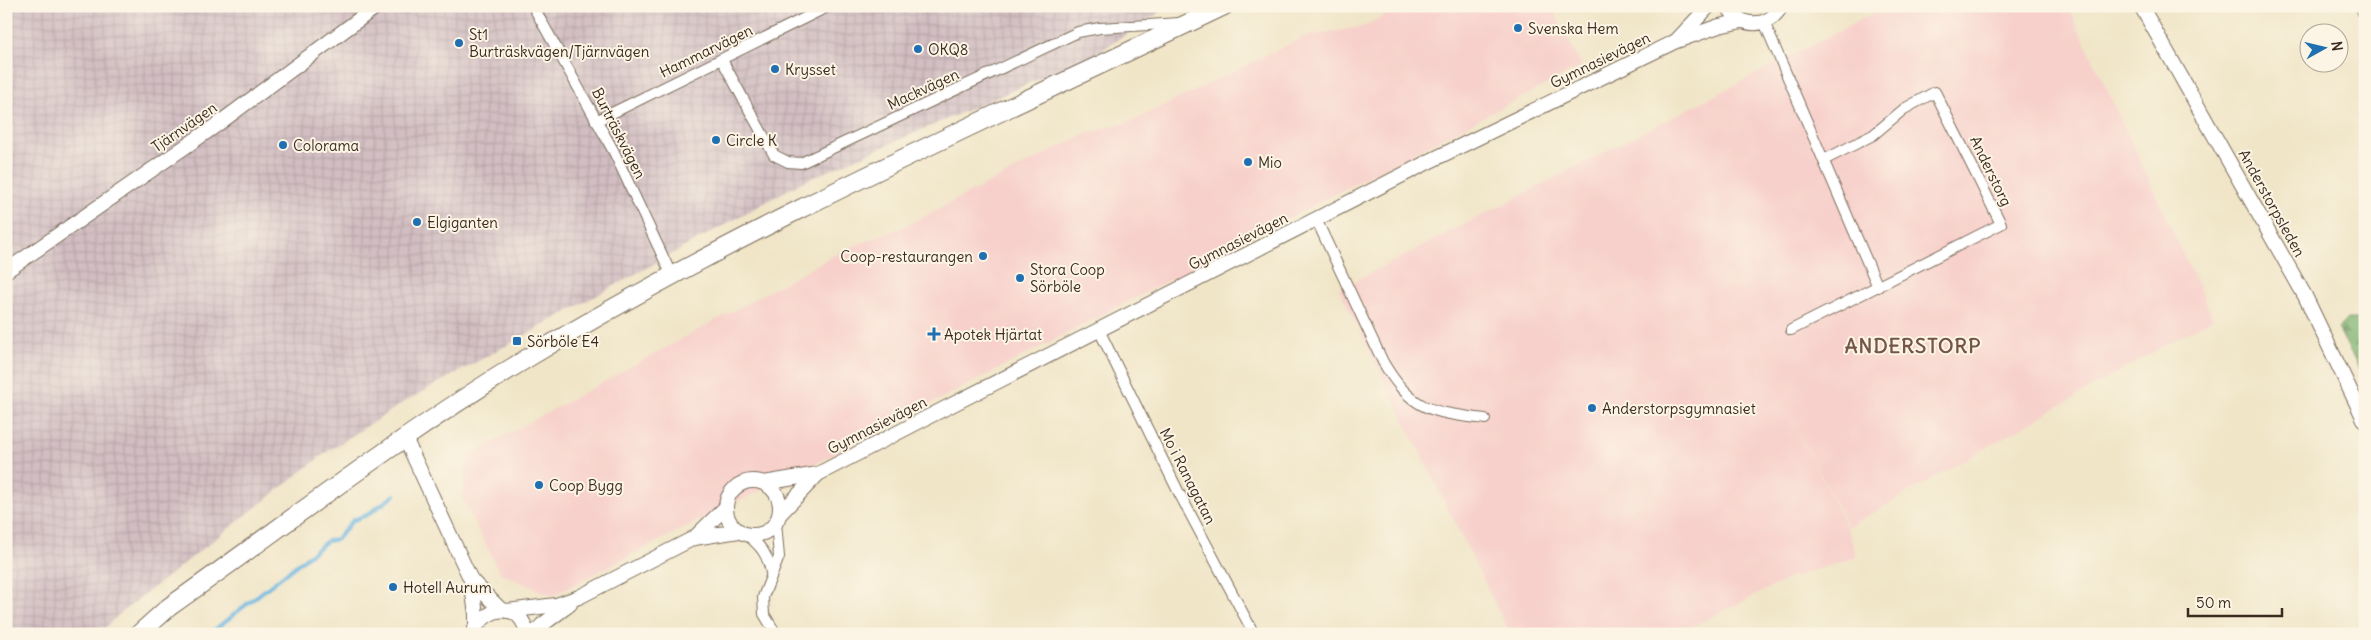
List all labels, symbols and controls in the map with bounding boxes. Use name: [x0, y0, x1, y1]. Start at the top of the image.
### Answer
place label: Svenska Hem: [1528, 19, 1619, 38]
street label: Hammarvägen: [656, 20, 756, 82]
marker: Svenska Hem: [1512, 22, 1524, 34]
north arrow: [2298, 22, 2348, 72]
place label: St1 Burträskvägen/Tjärnvägen: [469, 25, 650, 61]
street label: Gymnasievägen: [1547, 27, 1653, 92]
marker: St1 Burträskvägen/Tjärnvägen: [453, 37, 465, 49]
place label: OKQ8: [928, 40, 969, 59]
text: N: [2327, 40, 2346, 52]
marker: OKQ8: [912, 43, 924, 55]
place label: Krysset: [785, 60, 836, 79]
marker: Krysset: [769, 63, 781, 75]
street label: Mackvägen: [884, 64, 962, 114]
street label: Burträskvägen: [588, 84, 650, 182]
street label: Tjärnvägen: [148, 97, 221, 156]
place label: Circle K: [726, 131, 778, 150]
street label: Anderstorg: [1966, 133, 2016, 209]
marker: Circle K: [710, 134, 722, 146]
place label: Colorama: [293, 136, 360, 155]
marker: Colorama: [277, 139, 289, 151]
street label: Anderstorpsleden: [2235, 146, 2310, 260]
place label: Mio: [1258, 153, 1282, 172]
marker: Mio: [1242, 156, 1254, 168]
street label: Gymnasievägen: [1185, 208, 1291, 274]
place label: Elgiganten: [427, 213, 498, 232]
marker: Elgiganten: [411, 216, 423, 228]
place label: Coop-restaurangen: [840, 247, 973, 266]
marker: Coop-restaurangen: [977, 250, 989, 262]
place label: Stora Coop Sörböle: [1030, 260, 1105, 296]
marker: Stora Coop Sörböle: [1014, 272, 1026, 284]
place label: Apotek Hjärtat: [944, 325, 1042, 344]
marker: Apotek Hjärtat: [928, 328, 940, 340]
place label: Sörböle E4: [527, 332, 599, 351]
district label: ANDERSTORP: [1845, 333, 1981, 358]
marker: Sörböle E4: [511, 335, 523, 347]
street label: Gymnasievägen: [824, 392, 930, 458]
place label: Anderstorpsgymnasiet: [1602, 399, 1756, 418]
marker: Anderstorpsgymnasiet: [1586, 402, 1598, 414]
street label: Mo i Ranagatan: [1156, 425, 1221, 528]
place label: Coop Bygg: [549, 476, 623, 495]
marker: Coop Bygg: [533, 479, 545, 491]
place label: Hotell Aurum: [403, 578, 492, 597]
marker: Hotell Aurum: [387, 581, 399, 593]
scale bar: [2188, 585, 2282, 617]
text: 50 m: [2196, 593, 2231, 612]

